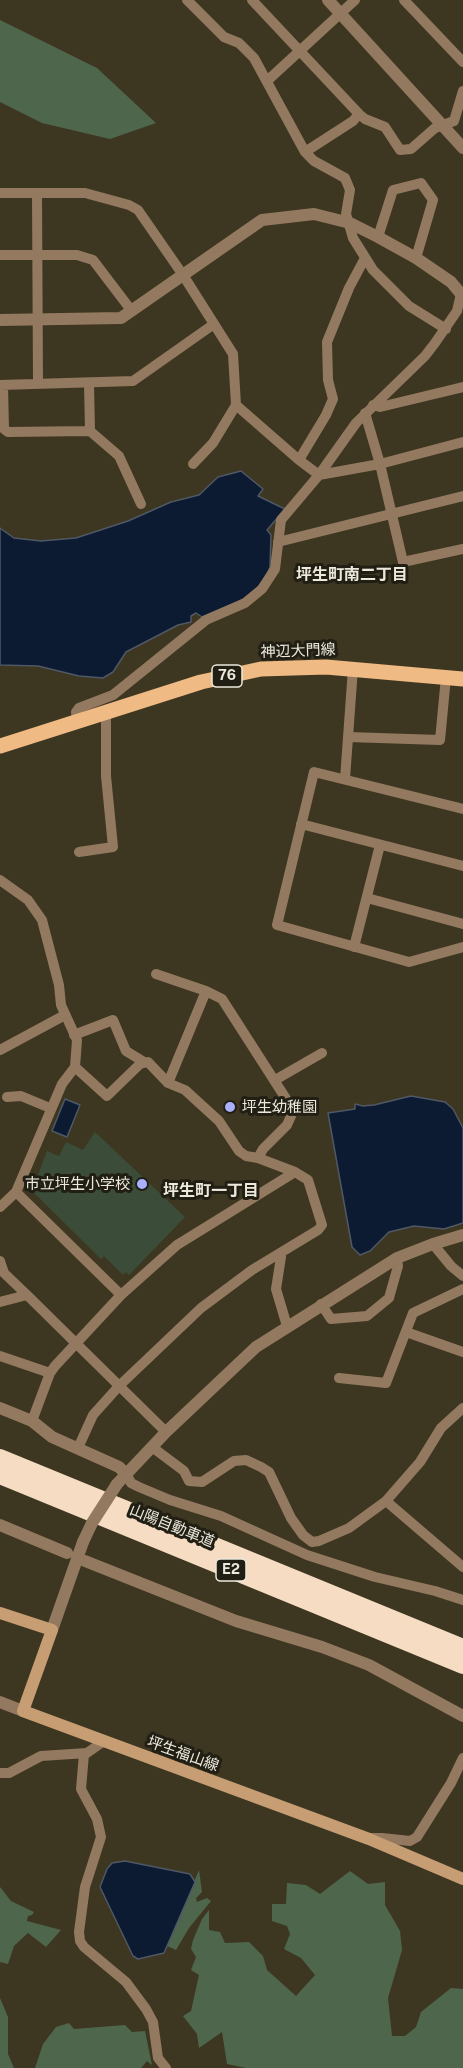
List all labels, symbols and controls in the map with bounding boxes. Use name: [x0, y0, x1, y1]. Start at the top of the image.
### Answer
district label: 坪生町南二丁目: [296, 565, 408, 585]
street label: 神辺大門線: [260, 641, 336, 661]
road number: 76: [212, 665, 242, 687]
place label: 坪生幼稚園: [242, 1098, 317, 1116]
marker: 坪生幼稚園: [223, 1100, 237, 1114]
place label: 市立坪生小学校: [25, 1175, 130, 1193]
marker: 市立坪生小学校: [135, 1177, 149, 1191]
district label: 坪生町一丁目: [163, 1181, 259, 1201]
street label: 山陽自動車道: [127, 1501, 217, 1551]
road number: E2: [216, 1559, 246, 1581]
street label: 坪生福山線: [145, 1733, 221, 1775]

